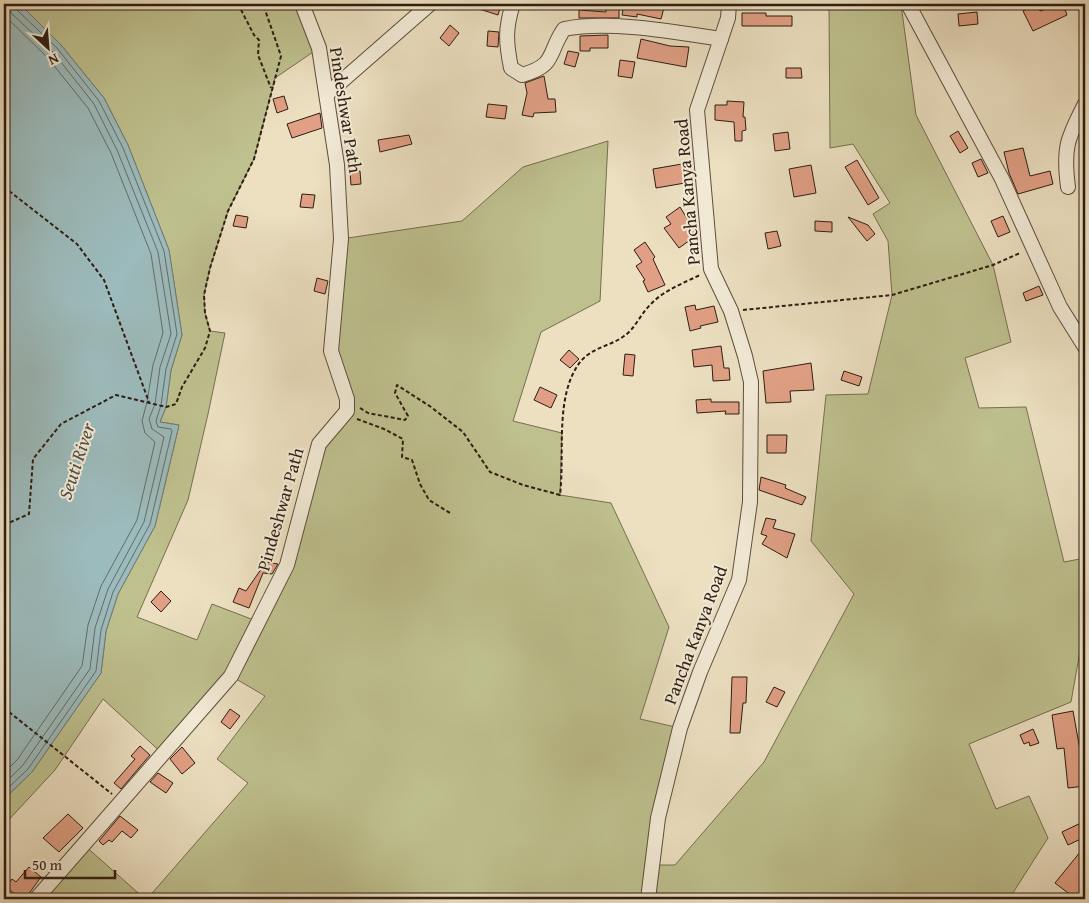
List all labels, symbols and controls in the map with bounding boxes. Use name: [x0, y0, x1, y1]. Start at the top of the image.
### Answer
north arrow: [22, 22, 72, 72]
street label: Pindeshwar Path: [323, 45, 369, 175]
text: N: [45, 49, 62, 71]
street label: Pancha Kanya Road: [667, 117, 707, 266]
water label: Seuti River: [50, 418, 102, 503]
street label: Pindeshwar Path: [249, 444, 311, 574]
street label: Pancha Kanya Road: [656, 561, 734, 708]
scale bar: [25, 848, 115, 880]
text: 50 m: [32, 854, 63, 875]

